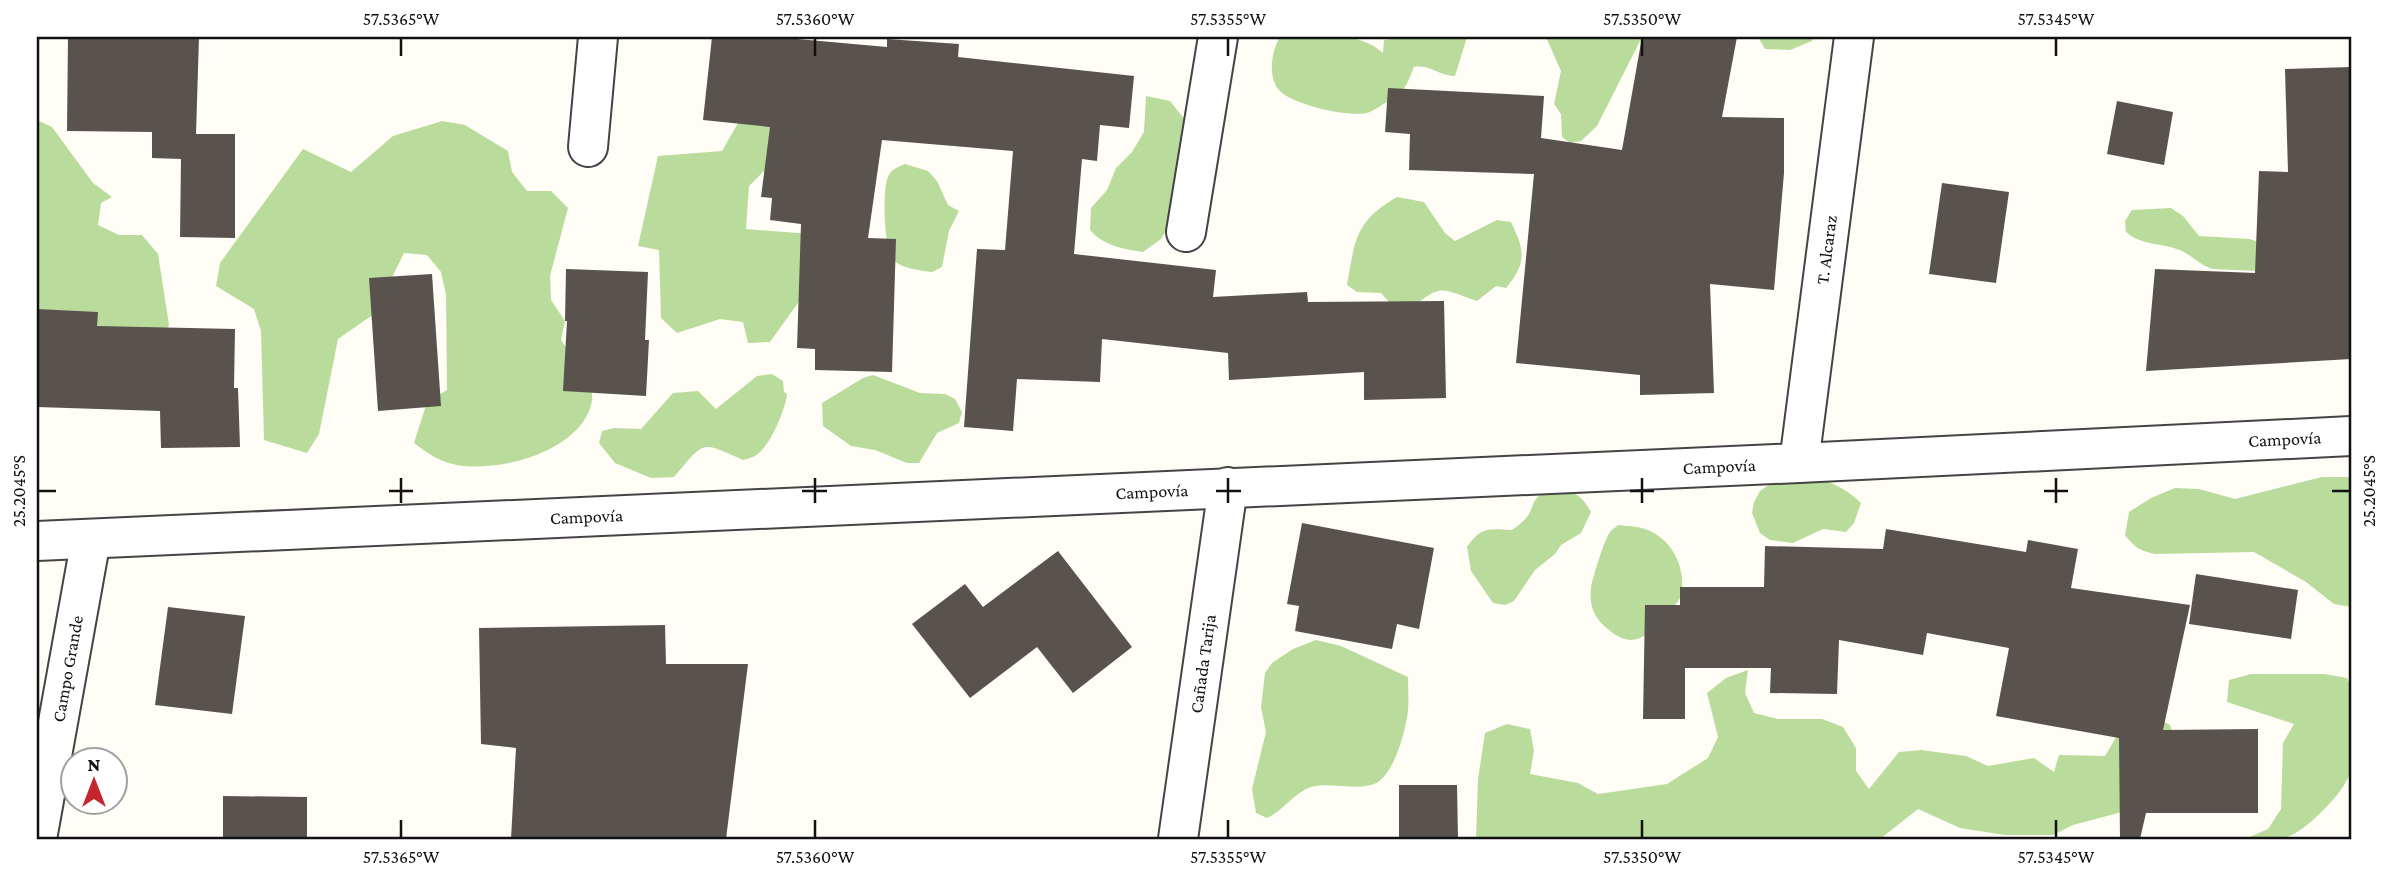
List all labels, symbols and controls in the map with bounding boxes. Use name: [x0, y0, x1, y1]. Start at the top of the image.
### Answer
text: 57.5365°W: [363, 9, 440, 29]
text: 57.5360°W: [776, 9, 855, 29]
text: 57.5355°W: [1190, 9, 1266, 29]
text: 57.5350°W: [1603, 9, 1681, 29]
text: 57.5345°W: [2018, 9, 2095, 29]
street label: T. Alcaraz: [1812, 214, 1841, 285]
street label: Campovía: [2248, 427, 2322, 451]
text: 25.2045°S: [9, 455, 29, 527]
street label: Campovía: [1682, 455, 1756, 478]
text: 25.2045°S: [2359, 455, 2379, 527]
street label: Campovía: [1115, 480, 1189, 503]
street label: Campovía: [550, 505, 623, 528]
street label: Cañada Tarija: [1186, 613, 1220, 714]
street label: Campo Grande: [48, 614, 87, 724]
north arrow: [60, 746, 130, 816]
text: N: [88, 754, 101, 775]
text: 57.5365°W: [363, 847, 440, 867]
text: 57.5360°W: [776, 847, 855, 867]
text: 57.5355°W: [1190, 847, 1266, 867]
text: 57.5350°W: [1603, 847, 1681, 867]
text: 57.5345°W: [2018, 847, 2095, 867]

